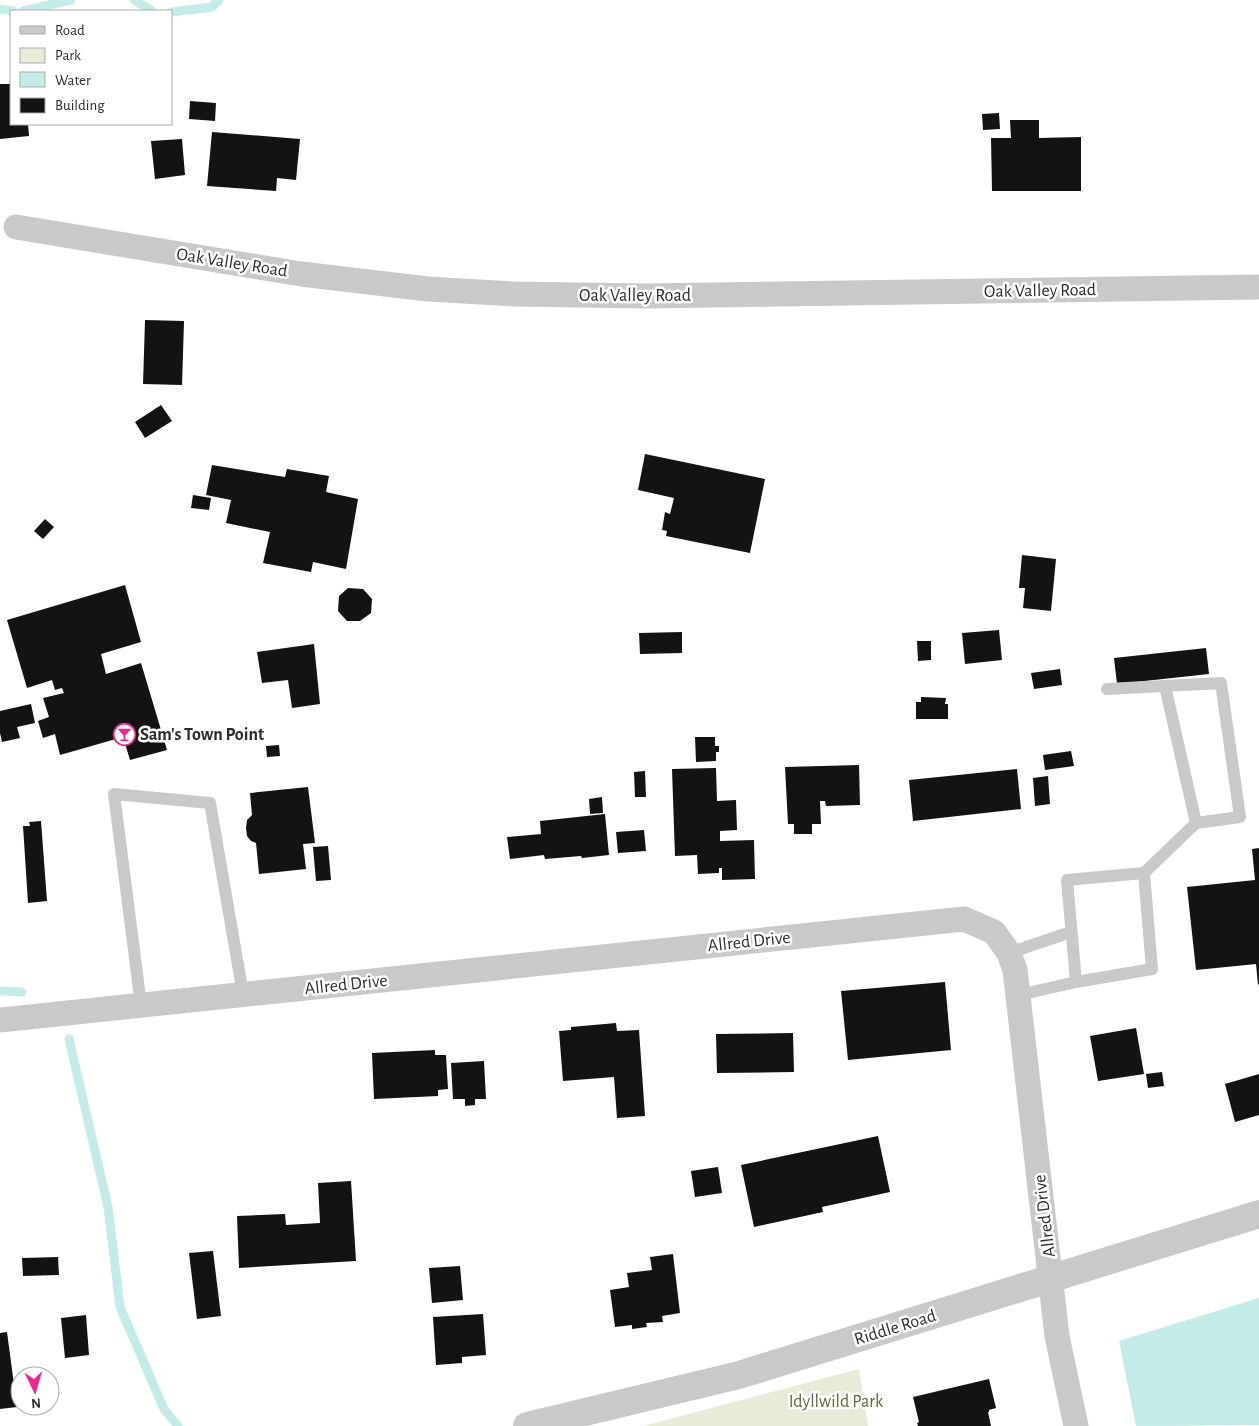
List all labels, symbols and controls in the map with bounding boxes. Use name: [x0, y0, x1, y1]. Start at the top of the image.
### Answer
legend: [10, 10, 172, 125]
text: Road: [55, 23, 85, 38]
text: Park: [55, 48, 81, 63]
text: Water: [55, 73, 91, 88]
text: Building: [55, 98, 105, 113]
street label: Oak Valley Road: [175, 245, 289, 281]
street label: Oak Valley Road: [984, 281, 1096, 301]
street label: Oak Valley Road: [579, 287, 691, 305]
bar icon: Sam's Town Point: [112, 722, 136, 746]
place label: Sam's Town Point: [140, 726, 264, 744]
street label: Allred Drive: [707, 929, 791, 955]
street label: Allred Drive: [304, 972, 388, 998]
street label: Allred Drive: [1031, 1174, 1059, 1258]
street label: Riddle Road: [852, 1307, 938, 1349]
north arrow: [10, 1366, 60, 1416]
park label: Idyllwild Park: [789, 1393, 884, 1411]
text: N: [31, 1396, 42, 1410]

